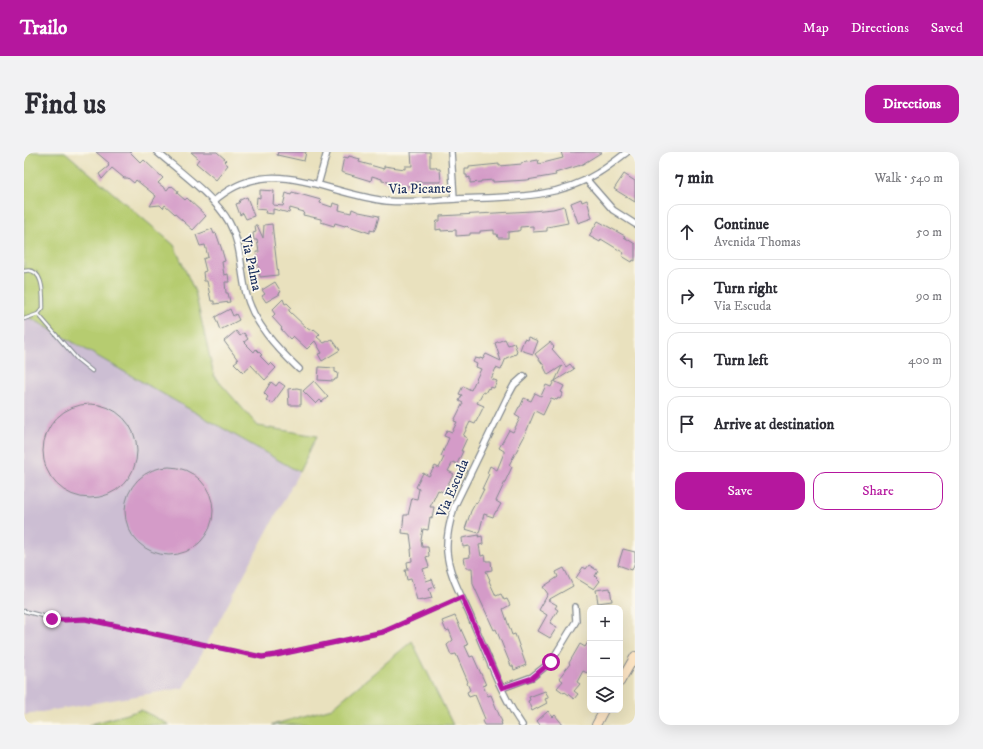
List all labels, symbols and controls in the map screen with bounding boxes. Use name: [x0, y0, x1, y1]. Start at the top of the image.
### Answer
text: Trailo: [20, 17, 67, 40]
text: Map: [803, 19, 829, 37]
text: Directions: [851, 19, 909, 37]
text: Saved: [931, 19, 963, 37]
button: Directions: [865, 85, 959, 123]
text: Find us: [24, 87, 106, 122]
text: 7 min: [675, 167, 714, 189]
text: Walk · 540 m: [874, 170, 943, 186]
street label: Via Picante: [388, 179, 452, 199]
text: Continue: [714, 215, 769, 234]
icon: ahead: [676, 221, 698, 243]
text: 50 m: [916, 224, 942, 240]
street label: Via Palma: [236, 233, 266, 293]
text: Avenida Thomas: [714, 234, 801, 250]
text: Turn right: [714, 279, 777, 298]
icon: right: [676, 285, 698, 307]
text: 90 m: [916, 288, 942, 304]
text: Via Escuda: [714, 298, 771, 314]
icon: left: [676, 349, 698, 371]
text: Turn left: [714, 351, 768, 370]
text: 400 m: [908, 352, 942, 368]
icon: arrive: [676, 413, 698, 435]
text: Arrive at destination: [714, 415, 834, 434]
street label: Via Escuda: [432, 456, 473, 521]
button: Save: [675, 472, 805, 510]
button: Share: [813, 472, 943, 510]
map controls: [587, 605, 623, 713]
button: +: [587, 605, 623, 641]
route end: [43, 610, 61, 628]
button: −: [587, 641, 623, 677]
route start: [542, 653, 560, 671]
button: layers: [587, 677, 623, 713]

